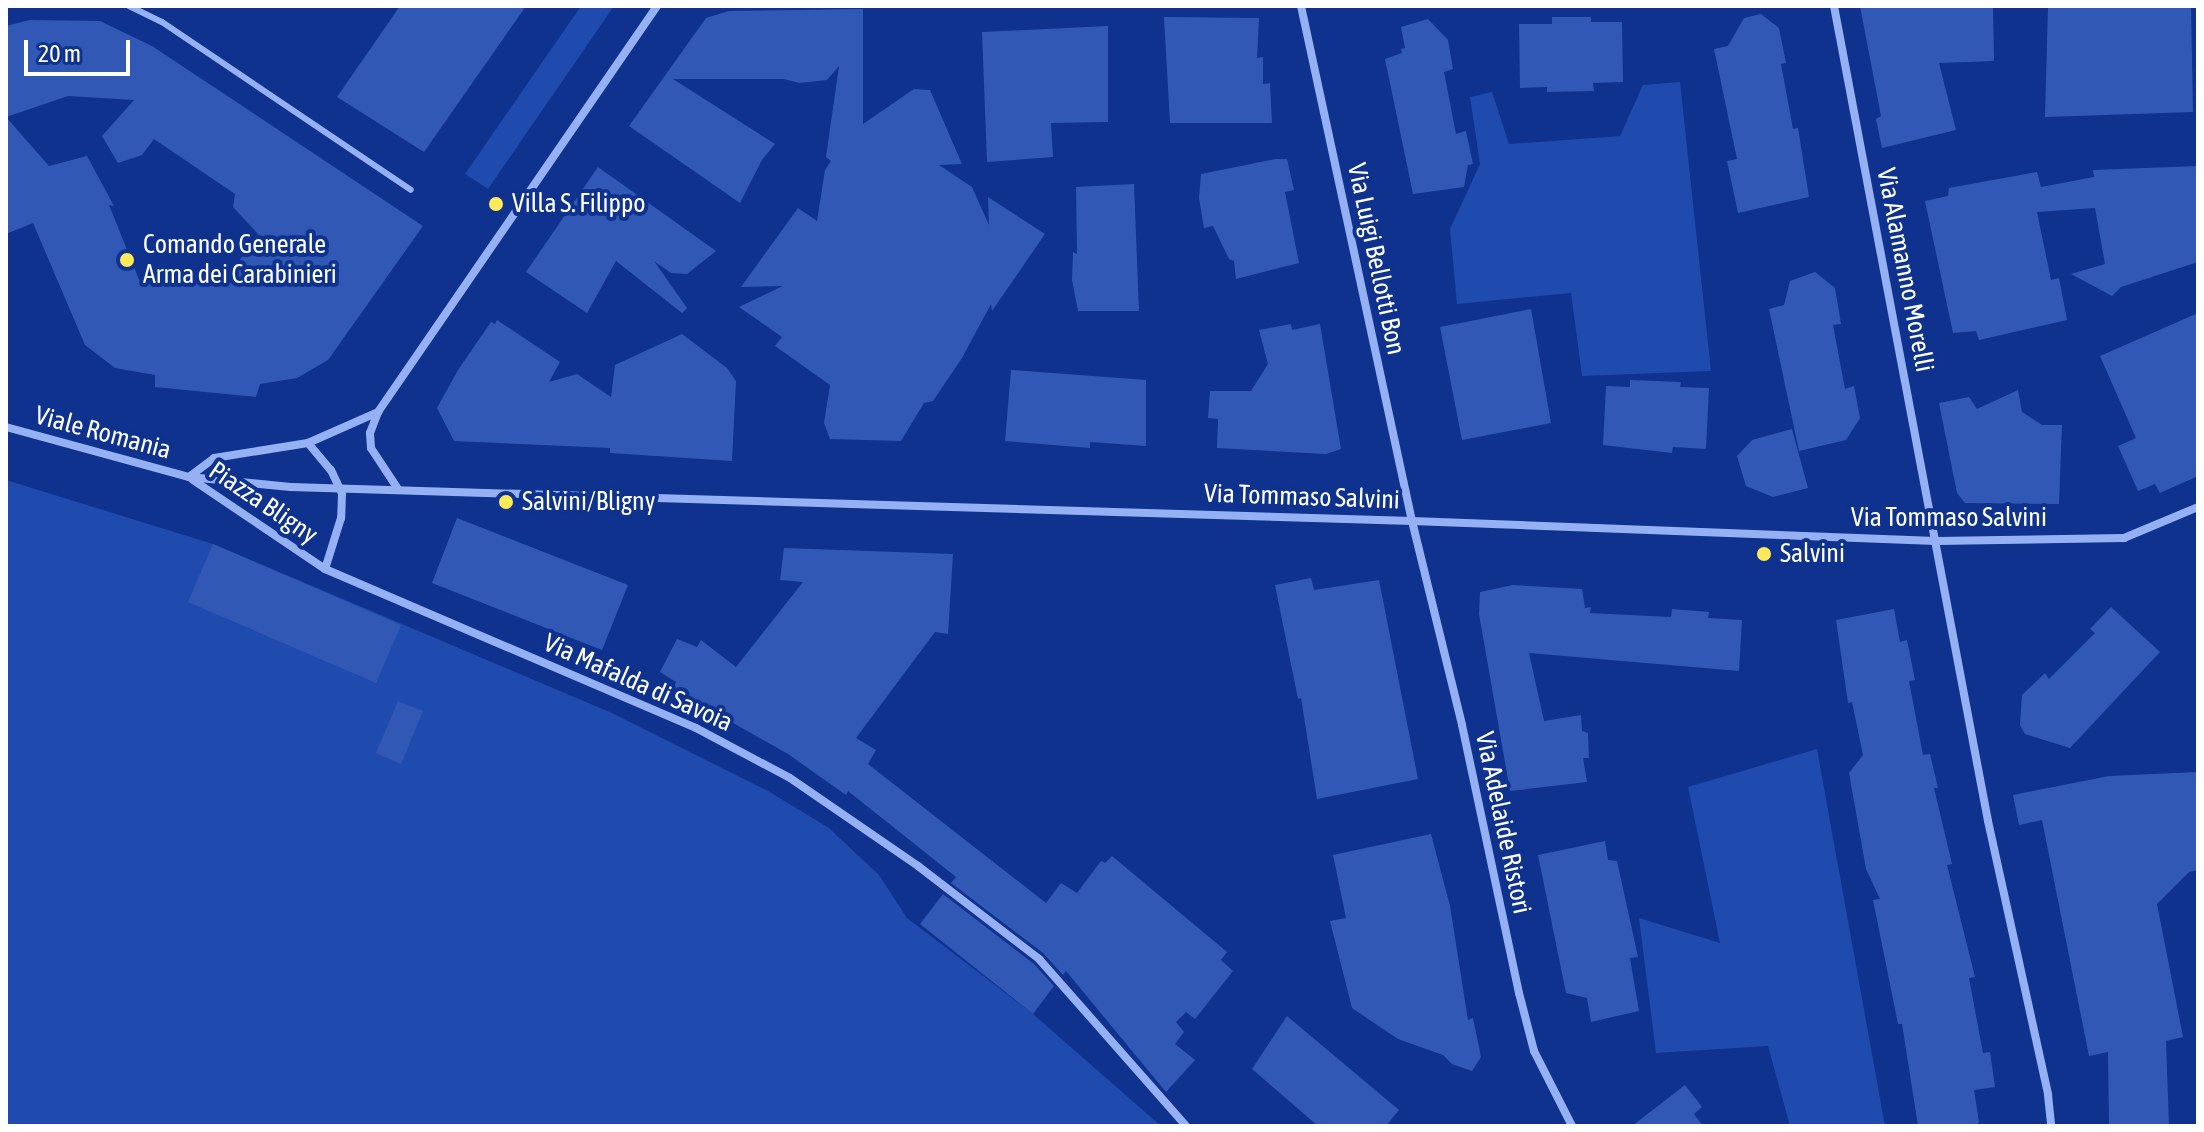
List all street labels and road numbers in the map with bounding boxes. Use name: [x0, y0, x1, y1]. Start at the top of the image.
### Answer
street label: Via Luigi Bellotti Bon: [1340, 160, 1412, 358]
street label: Via Alamanno Morelli: [1870, 166, 1940, 374]
street label: Viale Romania: [32, 400, 174, 466]
street label: Piazza Bligny: [203, 455, 323, 551]
street label: Via Tommaso Salvini: [1204, 478, 1400, 516]
street label: Via Tommaso Salvini: [1851, 502, 2047, 534]
street label: Via Mafalda di Savoia: [539, 627, 737, 739]
street label: Via Adelaide Ristori: [1468, 729, 1538, 917]

